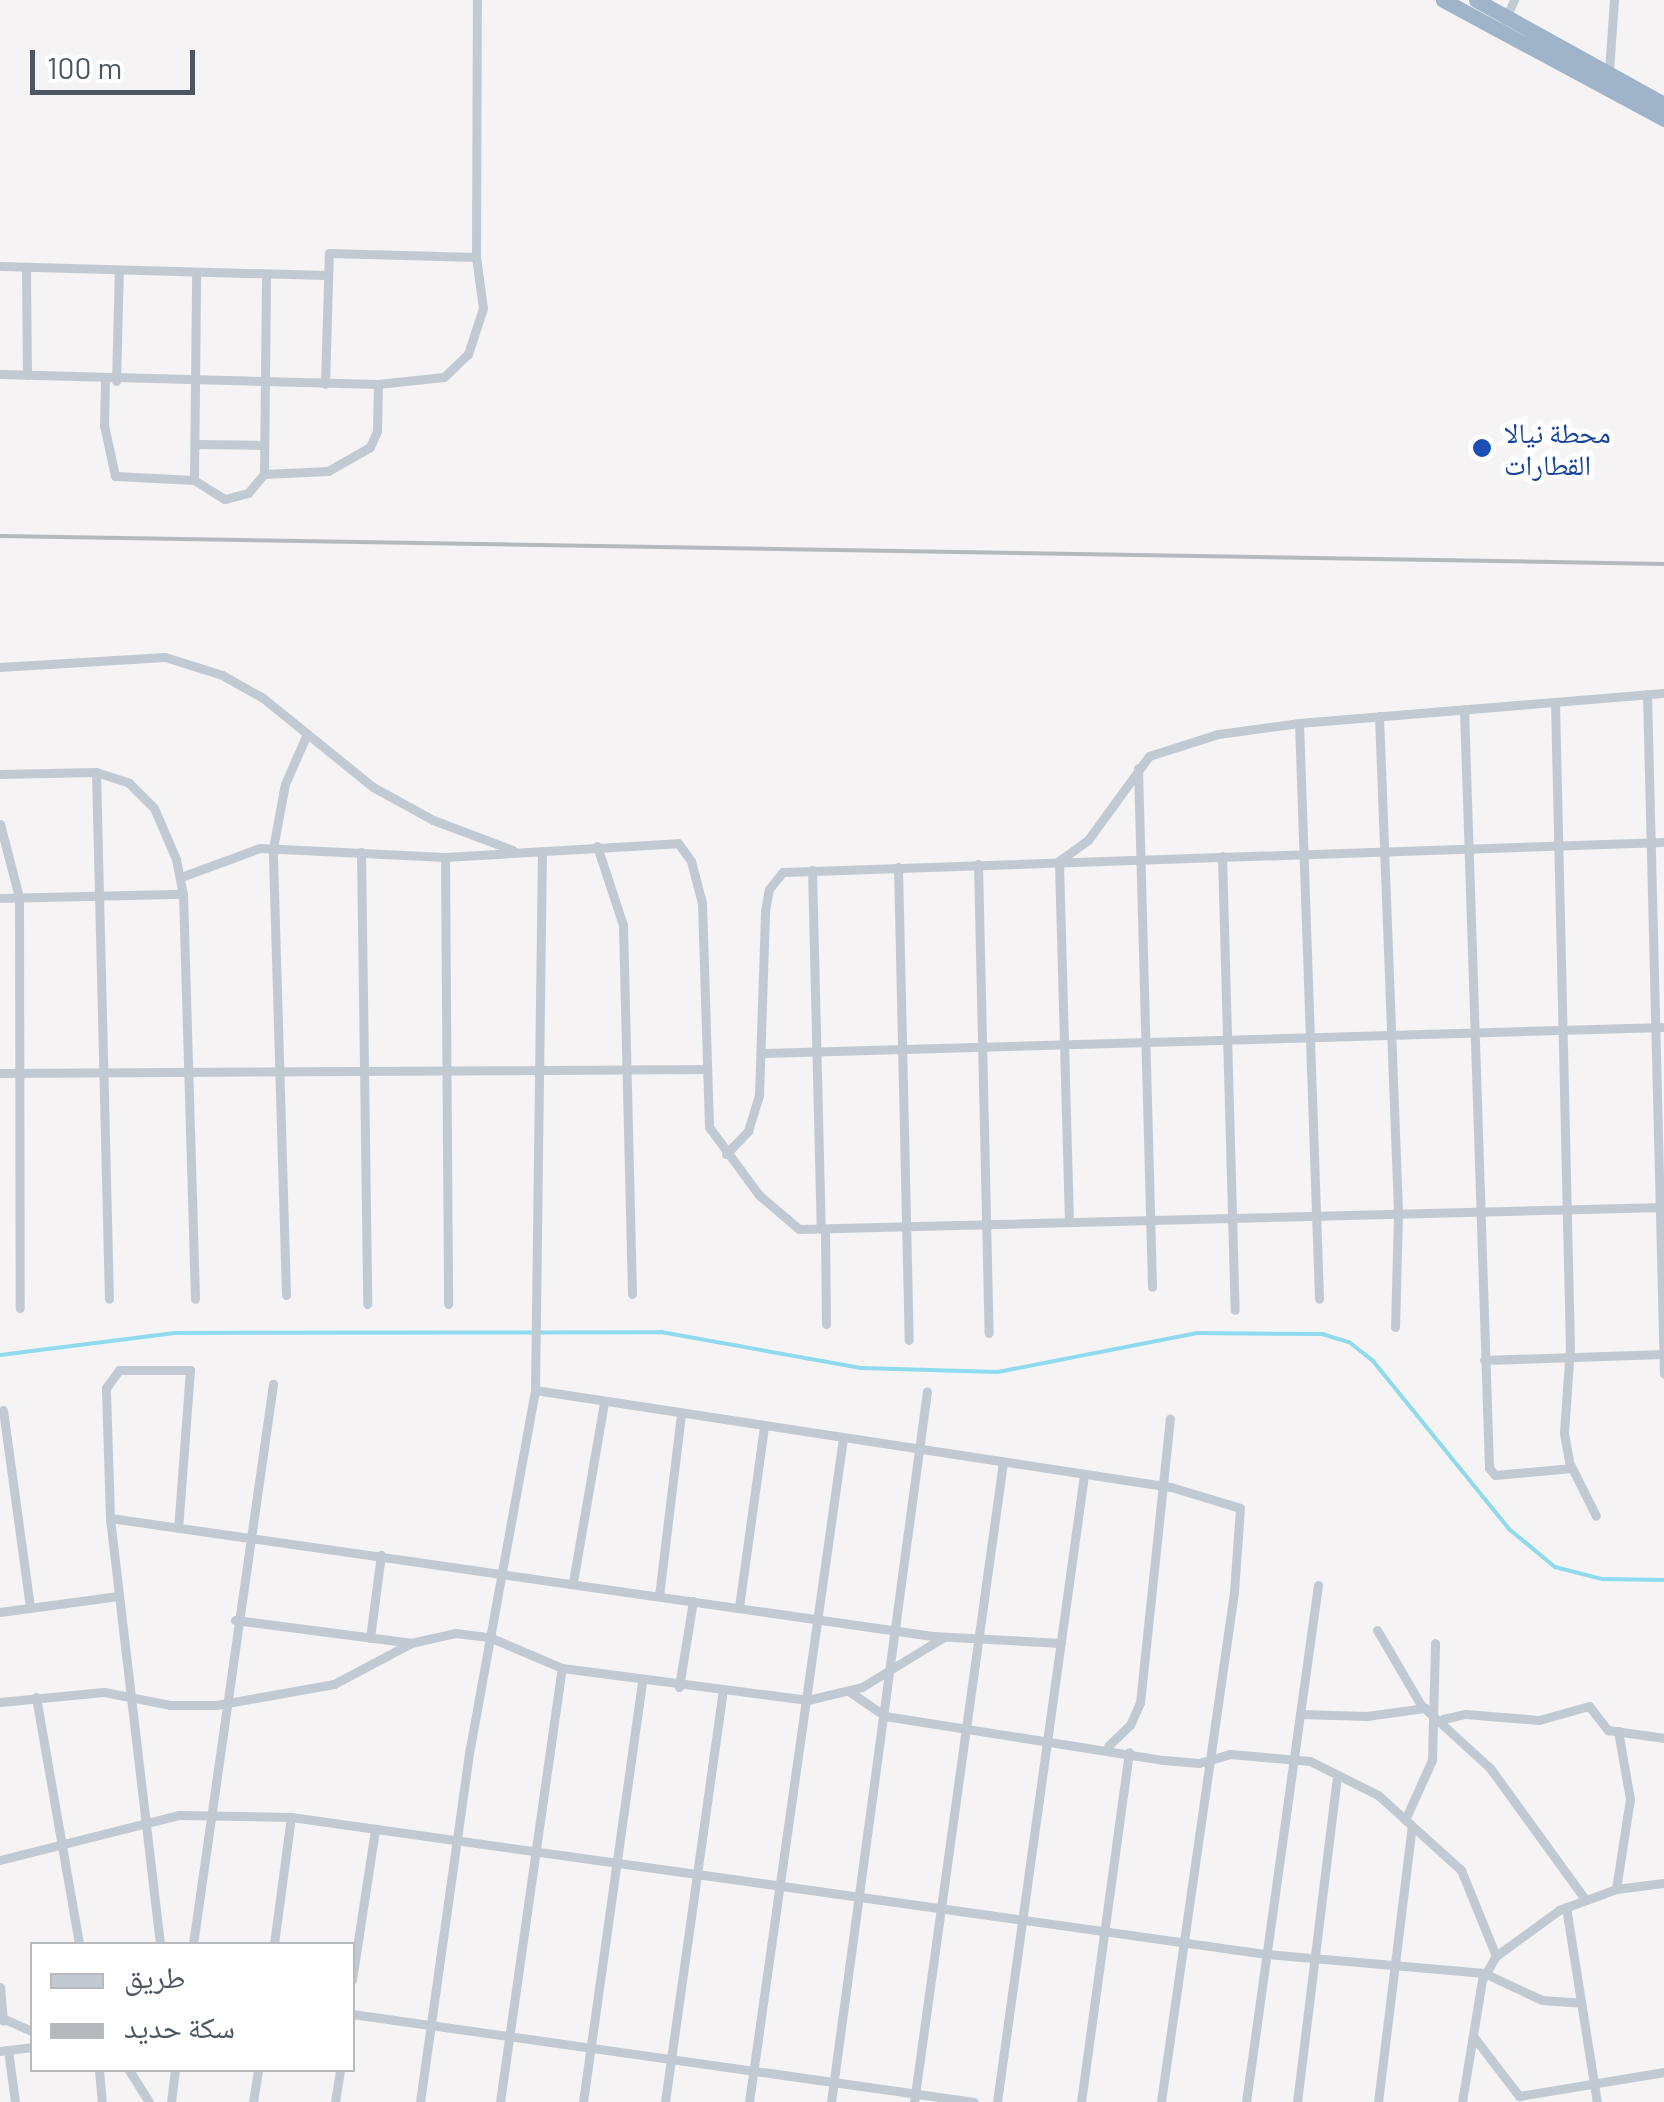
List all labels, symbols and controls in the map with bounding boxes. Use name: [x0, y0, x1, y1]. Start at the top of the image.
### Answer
scale bar: [35, 30, 200, 92]
text: 100 m: [47, 49, 122, 85]
place label: محطة نيالا القطارات: [1504, 415, 1611, 481]
marker: محطة نيالا القطارات: [1469, 435, 1495, 461]
legend: [30, 1942, 355, 2072]
text: طريق: [124, 1958, 185, 1994]
text: سكة حديد: [124, 2008, 235, 2044]

